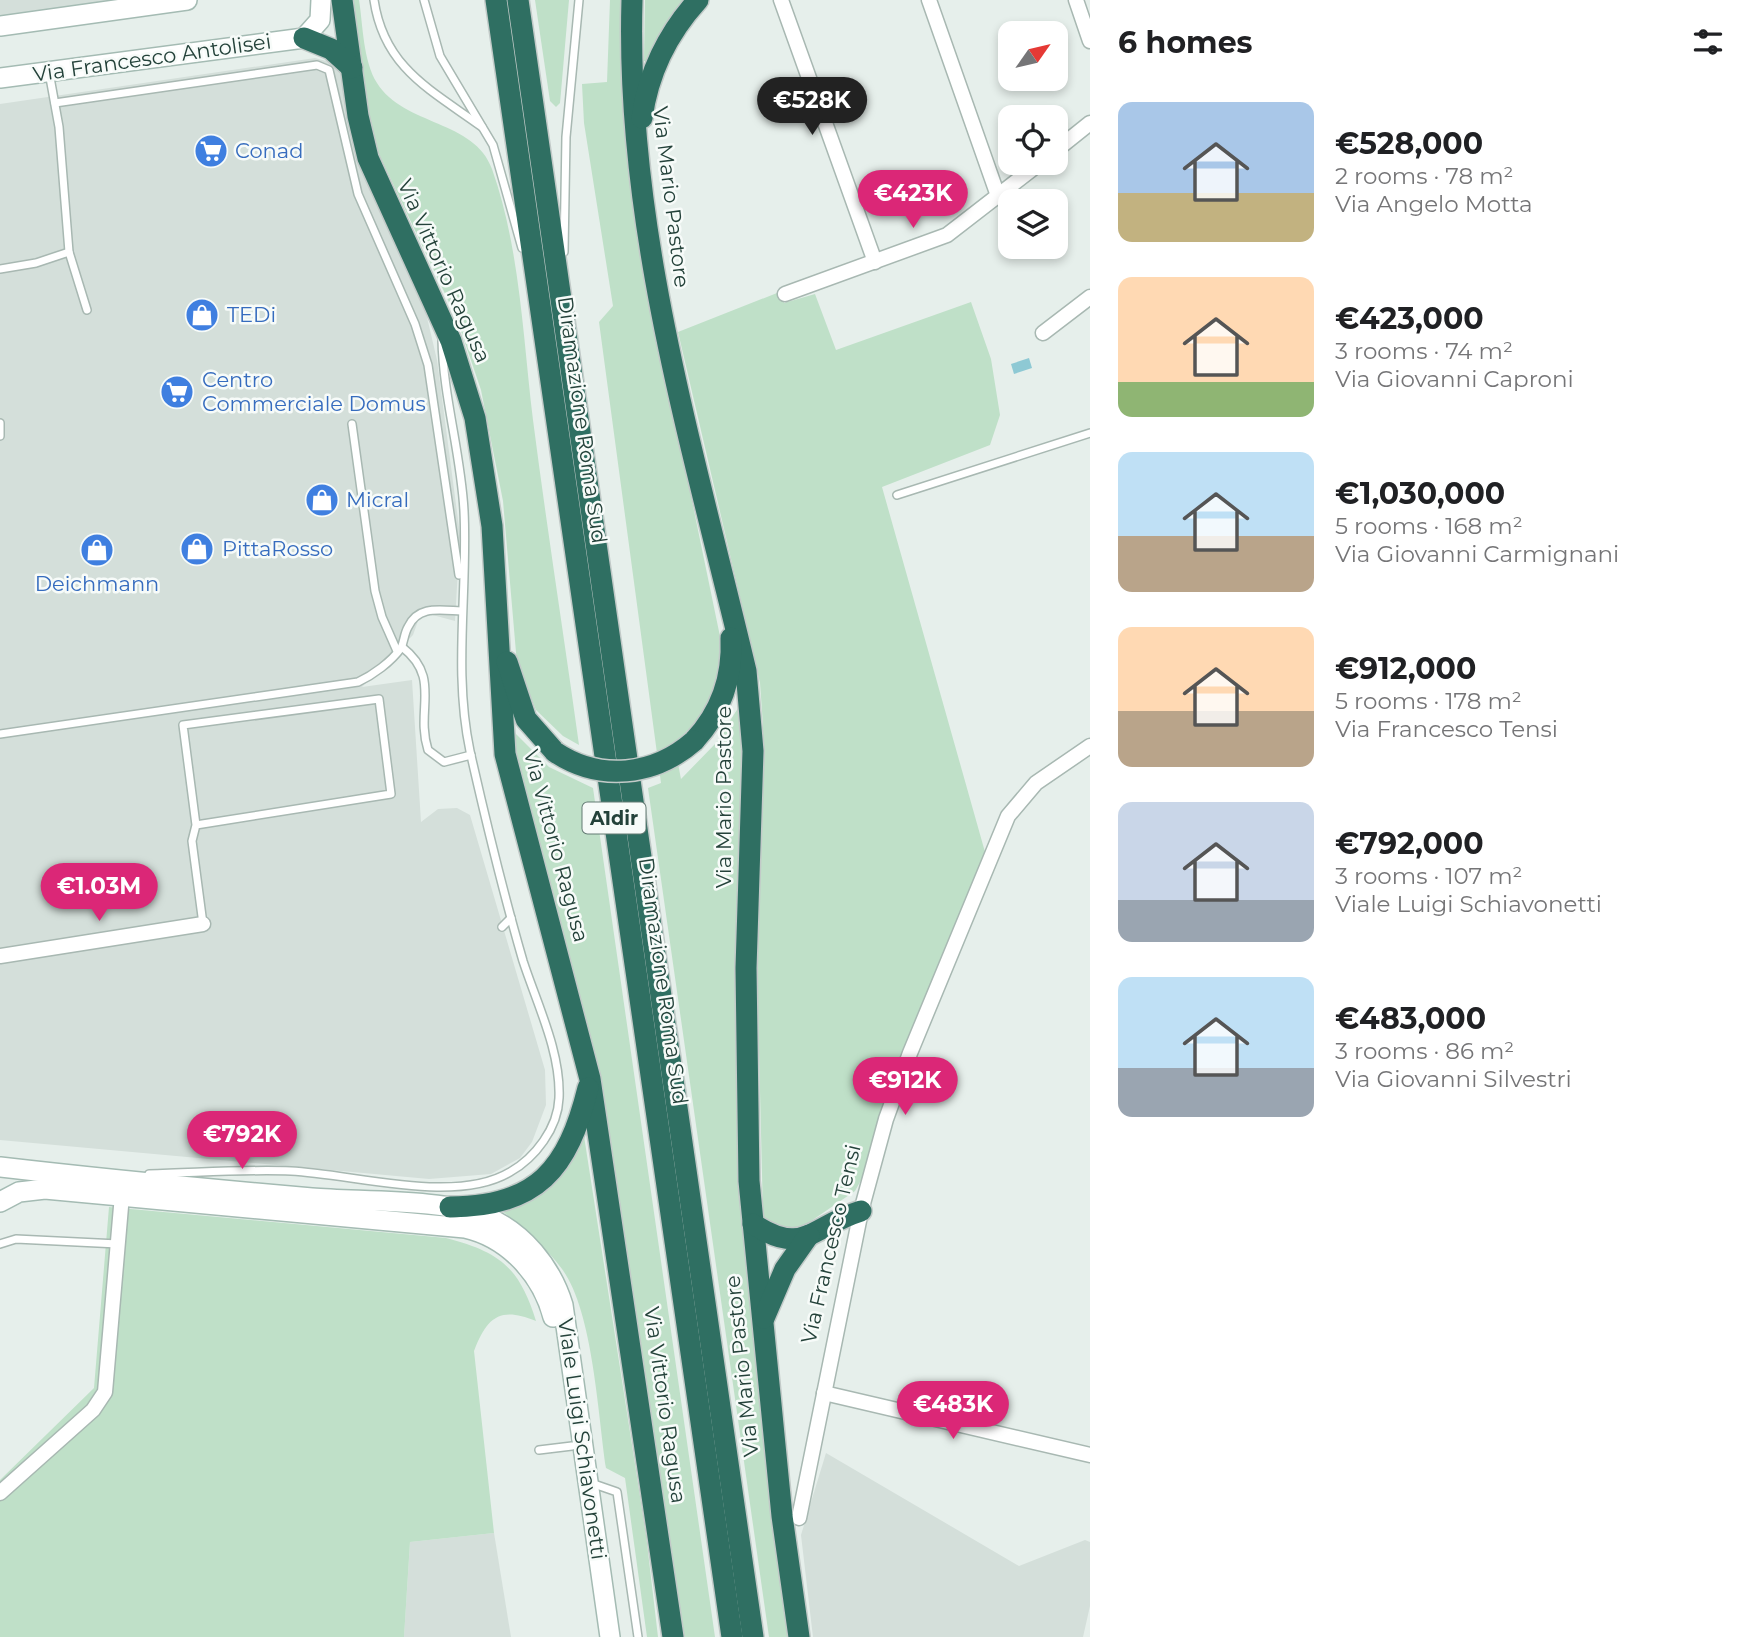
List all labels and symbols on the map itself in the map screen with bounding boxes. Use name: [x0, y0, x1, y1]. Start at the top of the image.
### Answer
north arrow: [998, 21, 1068, 91]
street label: Via Francesco Antolisei: [31, 28, 273, 87]
pin: €528K: [763, 78, 861, 137]
street label: Via Mario Pastore: [648, 105, 695, 289]
supermarket icon: Conad: [192, 132, 230, 170]
place label: Conad: [235, 138, 303, 163]
pin: €423K: [864, 170, 962, 230]
street label: Via Vittorio Ragusa: [393, 175, 496, 366]
street label: Diramazione Roma Sud: [553, 295, 612, 545]
shop icon: TEDi: [183, 296, 221, 334]
place label: TEDi: [227, 302, 276, 327]
place label: Centro Commerciale Domus: [202, 367, 426, 416]
supermarket icon: Centro Commerciale Domus: [158, 373, 196, 411]
shop icon: Micral: [303, 481, 341, 519]
place label: Micral: [346, 487, 409, 512]
shop icon: PittaRosso: [178, 530, 216, 568]
shop icon: Deichmann: [78, 531, 116, 569]
place label: PittaRosso: [222, 536, 333, 561]
place label: Deichmann: [35, 571, 159, 596]
street label: Via Mario Pastore: [711, 706, 736, 888]
street label: Via Vittorio Ragusa: [519, 747, 594, 945]
road number: A1dir: [582, 803, 646, 834]
street label: Diramazione Roma Sud: [634, 856, 693, 1106]
pin: €1.03M: [42, 864, 156, 923]
pin: €912K: [856, 1058, 954, 1117]
pin: €792K: [193, 1112, 291, 1171]
street label: Via Francesco Tensi: [795, 1142, 866, 1346]
street label: Via Mario Pastore: [720, 1274, 763, 1458]
street label: Via Vittorio Ragusa: [639, 1305, 692, 1505]
street label: Viale Luigi Schiavonetti: [553, 1316, 612, 1561]
pin: €483K: [904, 1382, 1002, 1441]

